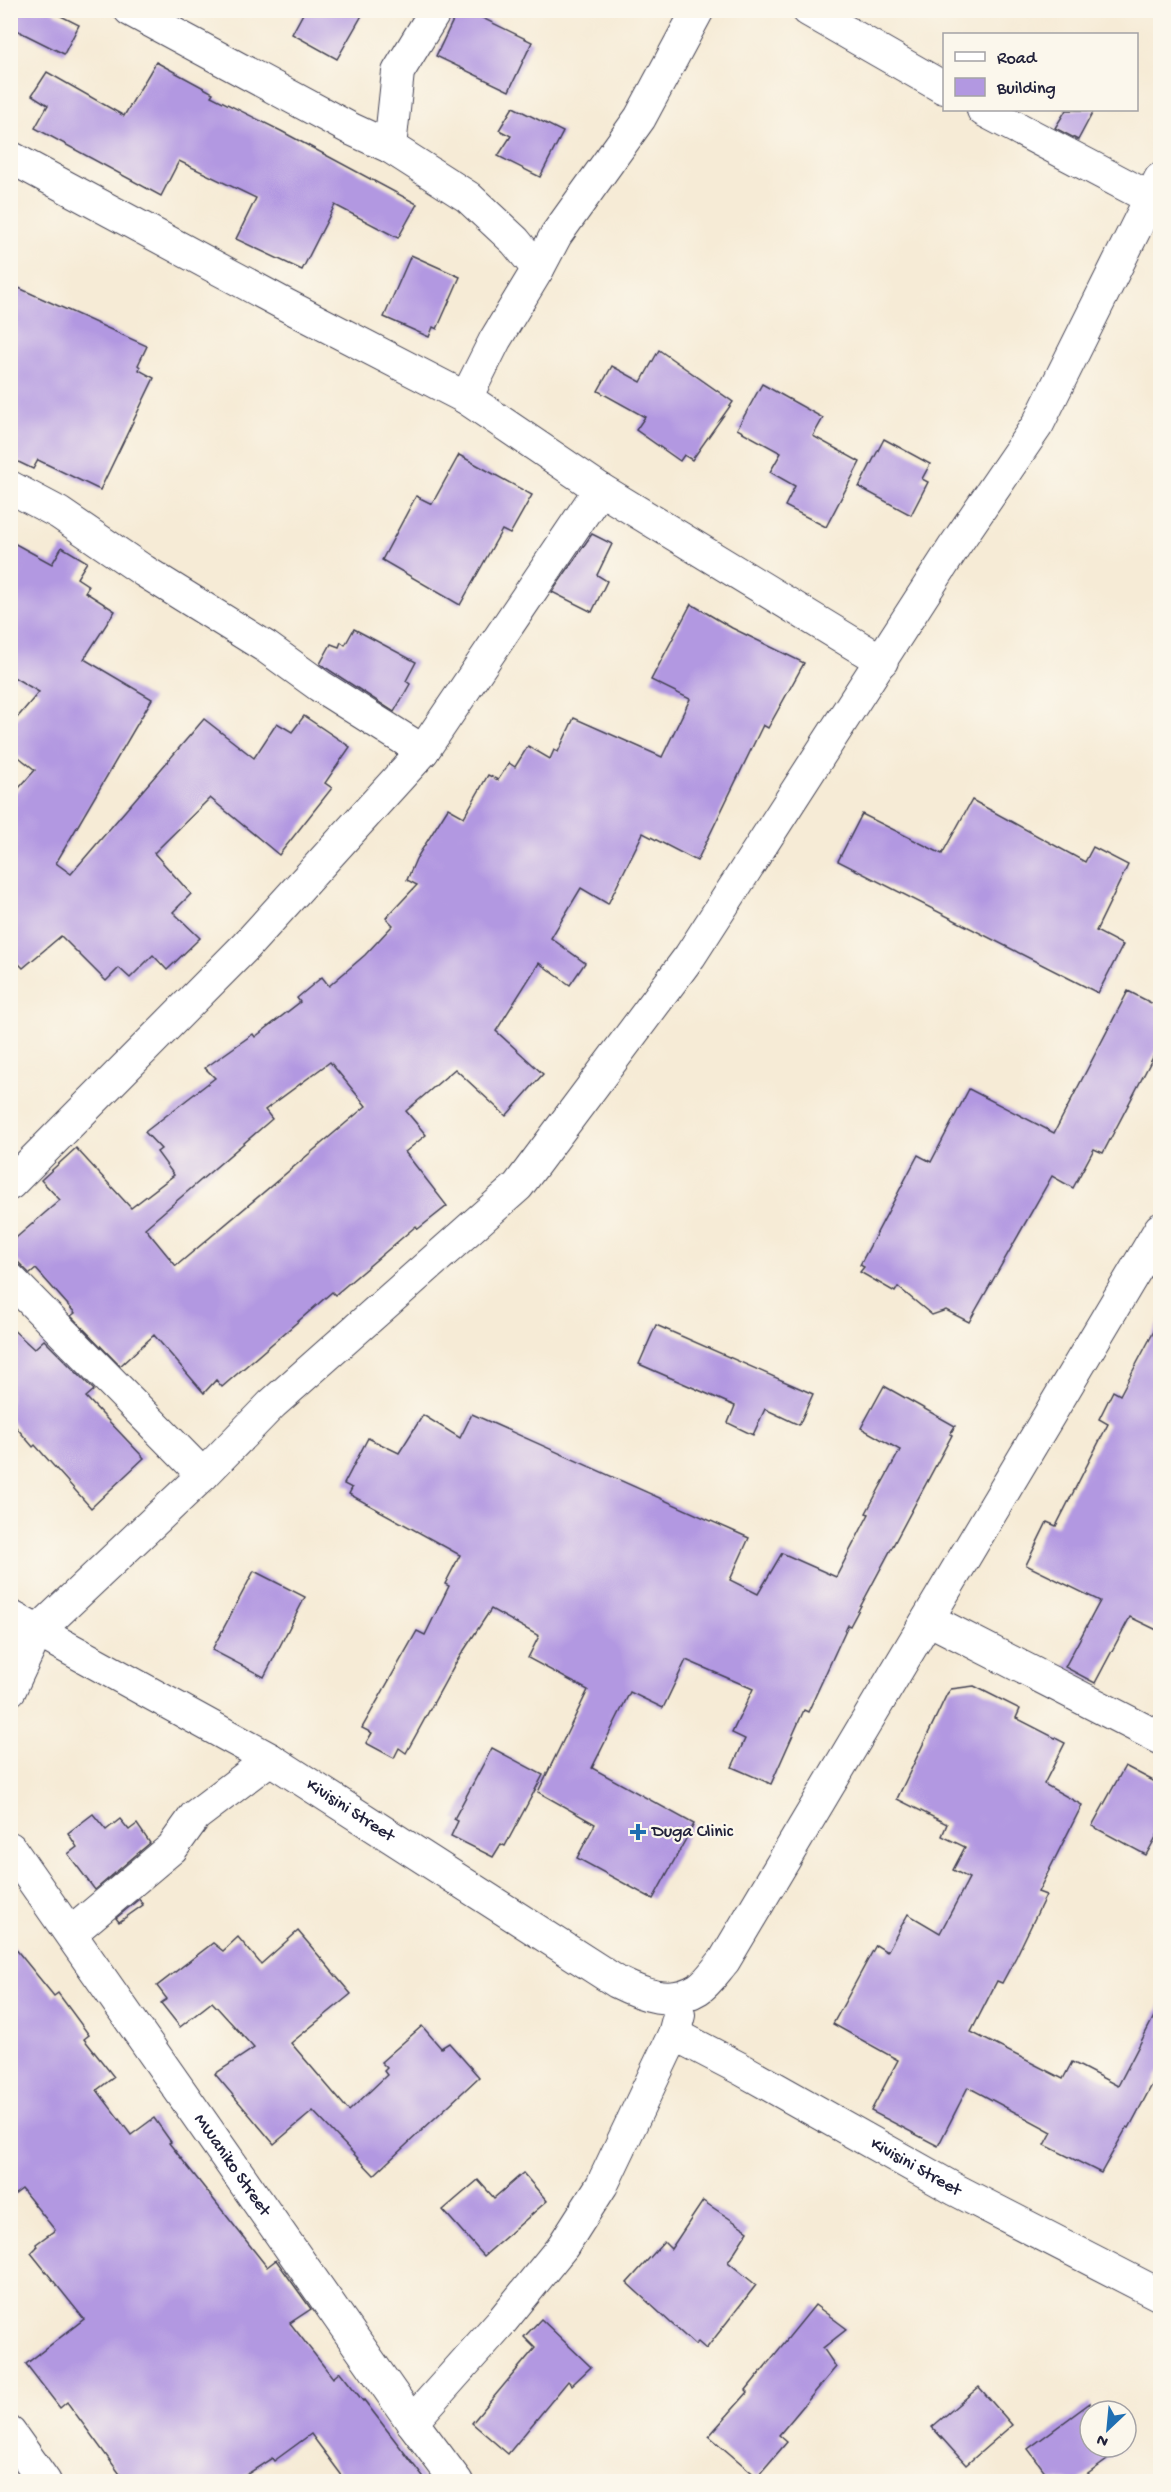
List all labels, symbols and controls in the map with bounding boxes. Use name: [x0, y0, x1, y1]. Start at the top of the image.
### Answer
legend: [943, 33, 1138, 111]
text: Road: [997, 49, 1038, 70]
text: Building: [996, 79, 1056, 100]
street label: Kivisini Street: [302, 1774, 400, 1848]
place label: Duga Clinic: [651, 1822, 734, 1843]
marker: Duga Clinic: [629, 1823, 647, 1841]
street label: MWaniko Street: [189, 2110, 276, 2221]
street label: Kivisini Street: [866, 2133, 966, 2202]
north arrow: [1078, 2399, 1138, 2459]
text: N: [1094, 2428, 1112, 2450]

